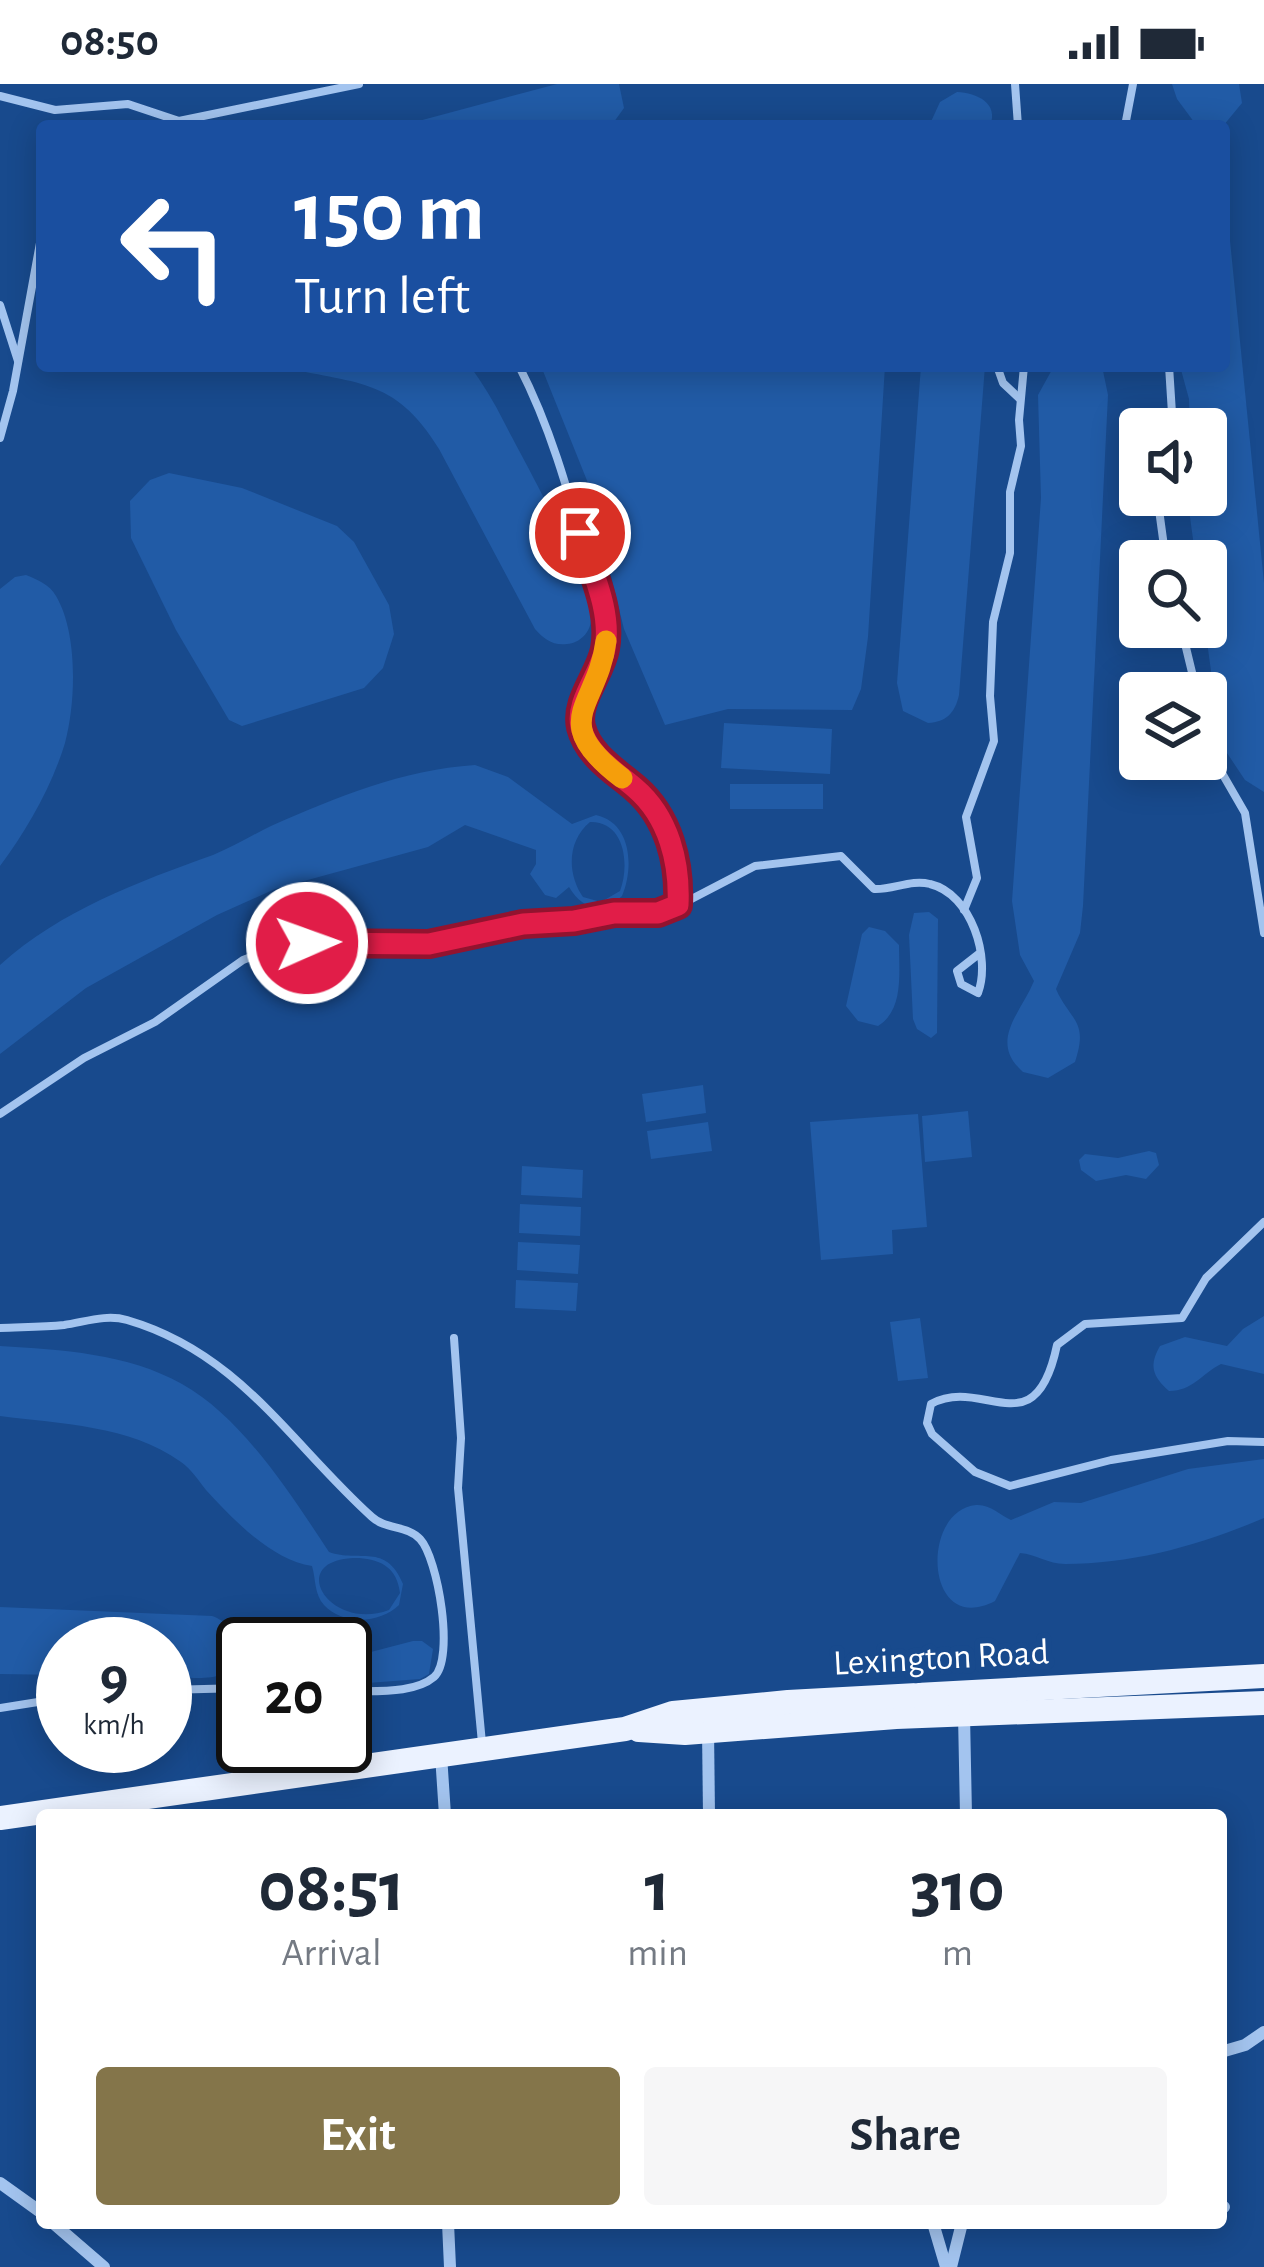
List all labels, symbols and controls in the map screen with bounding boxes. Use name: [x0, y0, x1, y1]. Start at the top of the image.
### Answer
text: 08:50: [60, 19, 159, 64]
icon: left: [96, 168, 252, 324]
text: 150 m: [294, 172, 485, 256]
text: Turn left: [294, 270, 470, 324]
map controls: [1119, 408, 1227, 780]
button: sound: [1119, 408, 1227, 516]
pin: [529, 482, 631, 584]
icon: arrive: [547, 500, 613, 566]
button: search: [1119, 540, 1227, 648]
button: layers: [1119, 672, 1227, 780]
position arrow: [244, 880, 370, 1006]
speed limit sign: 20: [216, 1617, 372, 1773]
street label: Lexington Road: [832, 1634, 1050, 1682]
text: 9: [100, 1650, 128, 1710]
text: km/h: [83, 1710, 145, 1740]
text: 08:51: [258, 1852, 405, 1924]
text: 1: [645, 1852, 670, 1924]
text: 310: [910, 1852, 1005, 1924]
text: Arrival: [281, 1934, 382, 1973]
text: min: [627, 1934, 688, 1973]
text: m: [942, 1934, 973, 1973]
button: Exit: [96, 2067, 620, 2205]
button: Share: [644, 2067, 1167, 2205]

